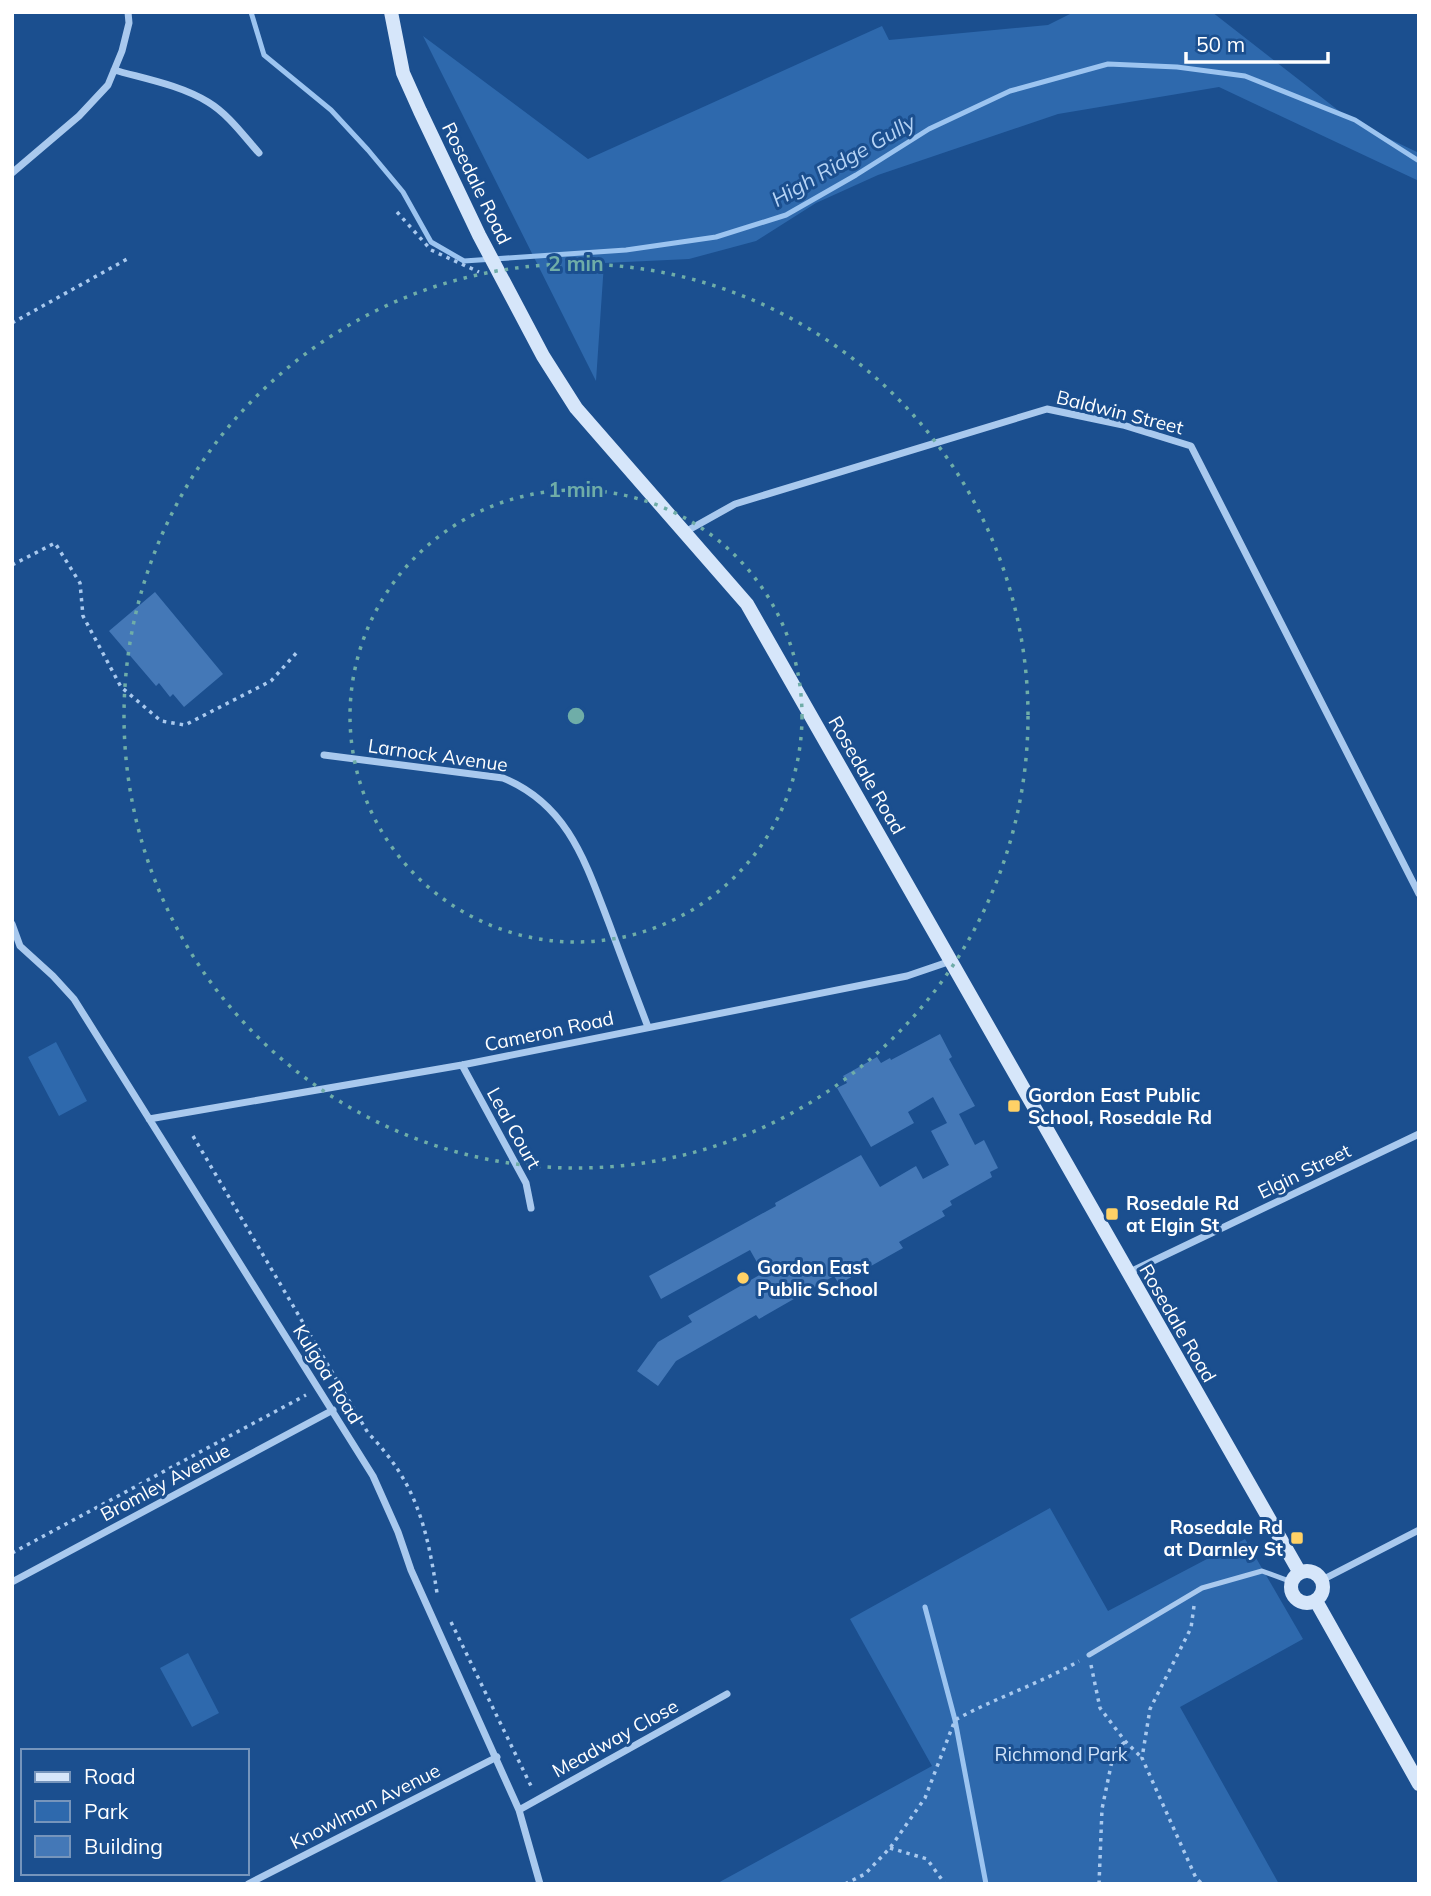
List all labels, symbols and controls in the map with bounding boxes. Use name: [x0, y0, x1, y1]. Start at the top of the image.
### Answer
scale bar: [1186, 21, 1328, 65]
text: 50 m: [1196, 31, 1245, 57]
water label: High Ridge Gully: [766, 108, 920, 212]
street label: Rosedale Road: [437, 118, 517, 248]
text: 2 min: [548, 250, 604, 276]
street label: Baldwin Street: [1054, 385, 1186, 439]
text: 1 min: [548, 476, 604, 502]
centre of rings: [564, 704, 588, 728]
street label: Rosedale Road: [823, 712, 911, 838]
street label: Larnock Avenue: [367, 733, 509, 777]
street label: Cameron Road: [482, 1006, 616, 1056]
street label: Leal Court: [482, 1083, 546, 1173]
place label: Gordon East Public School, Rosedale Rd: [1028, 1083, 1212, 1129]
marker: Gordon East Public School, Rosedale Rd: [1006, 1098, 1022, 1114]
street label: Elgin Street: [1254, 1138, 1355, 1204]
place label: Rosedale Rd at Elgin St: [1126, 1191, 1239, 1237]
marker: Rosedale Rd at Elgin St: [1104, 1206, 1120, 1222]
place label: Gordon East Public School: [757, 1255, 878, 1301]
street label: Rosedale Road: [1134, 1260, 1222, 1386]
marker: Gordon East Public School: [735, 1270, 751, 1286]
street label: Kulgoa Road: [288, 1320, 368, 1428]
street label: Bromley Avenue: [96, 1438, 234, 1526]
place label: Rosedale Rd at Darnley St: [1164, 1515, 1283, 1561]
marker: Rosedale Rd at Darnley St: [1289, 1530, 1305, 1546]
street label: Meadway Close: [548, 1694, 682, 1782]
park label: Richmond Park: [994, 1742, 1128, 1766]
legend: [21, 1749, 248, 1875]
street label: Knowlman Avenue: [286, 1758, 444, 1854]
text: Road: [84, 1763, 135, 1789]
text: Park: [84, 1798, 128, 1824]
text: Building: [84, 1833, 163, 1859]

